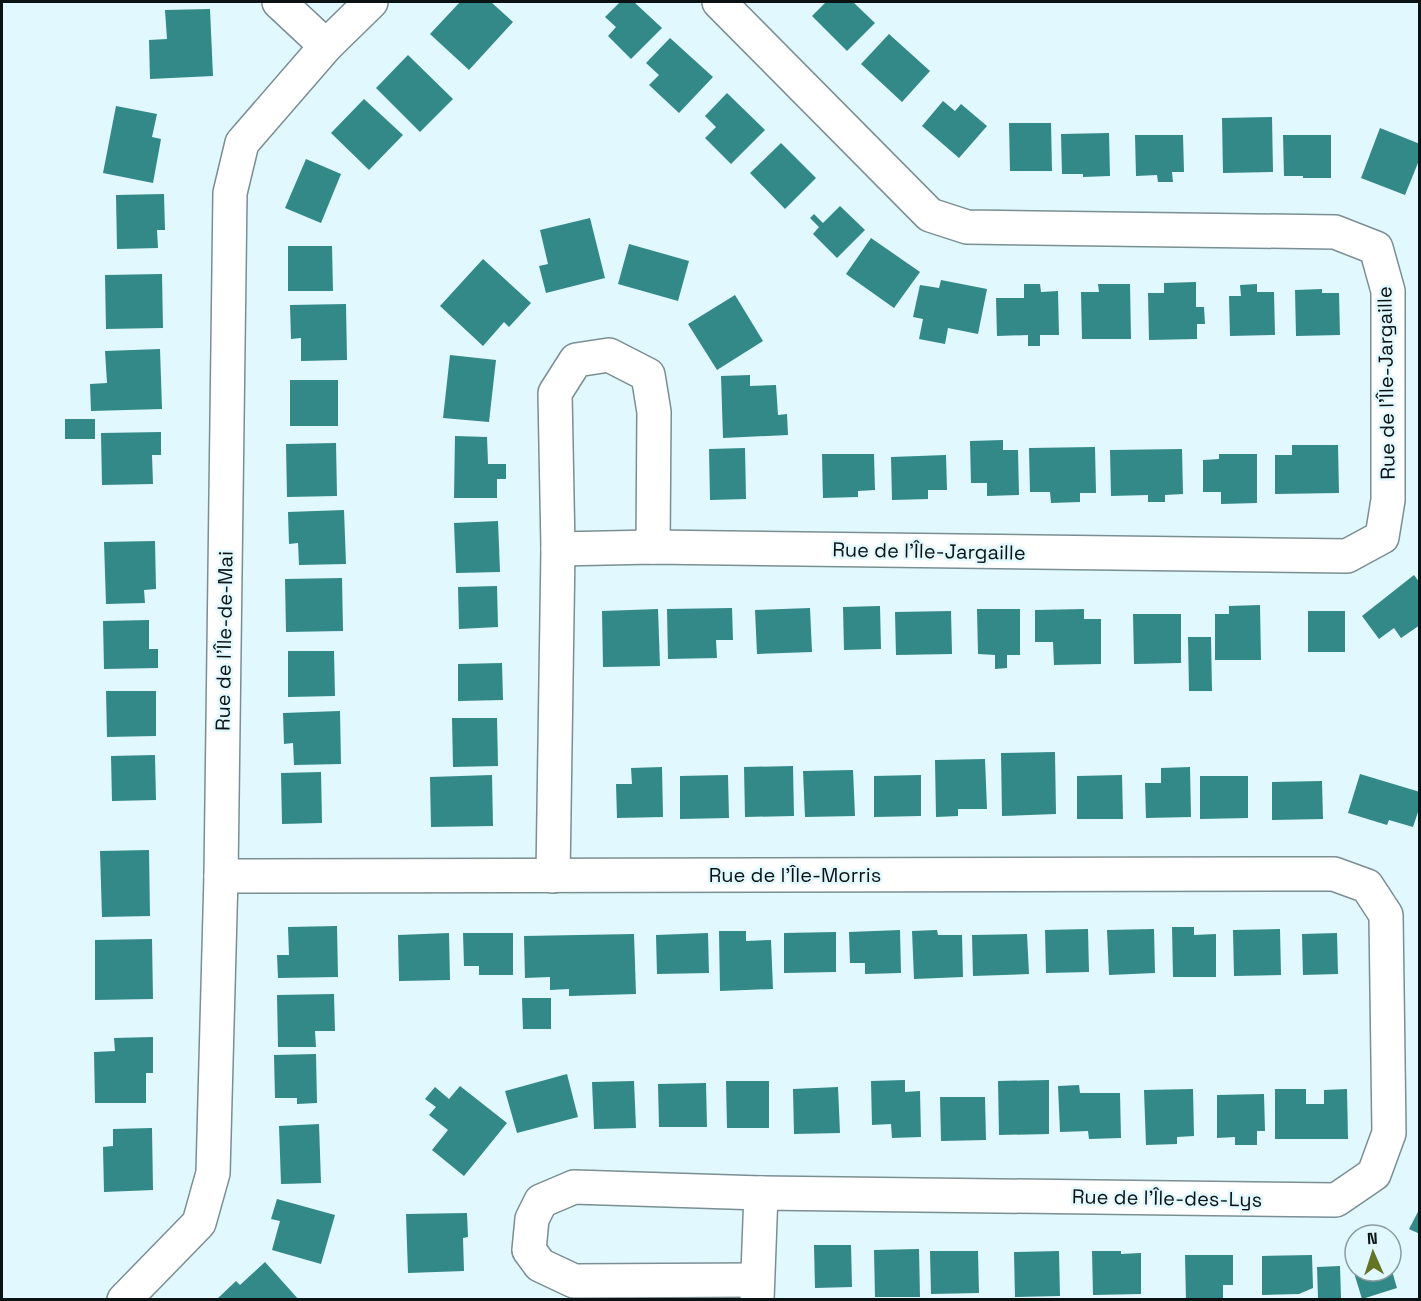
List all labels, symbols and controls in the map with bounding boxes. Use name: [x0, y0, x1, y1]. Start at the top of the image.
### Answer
street label: Rue de l'Île-Jargaille: [1371, 286, 1401, 480]
street label: Rue de l'Île-Jargaille: [832, 536, 1026, 566]
street label: Rue de l'Île-de-Mai: [209, 551, 239, 731]
street label: Rue de l'Île-Morris: [709, 862, 881, 888]
street label: Rue de l'Île-des-Lys: [1072, 1183, 1262, 1213]
north arrow: [1343, 1223, 1403, 1283]
text: N: [1366, 1228, 1378, 1249]

